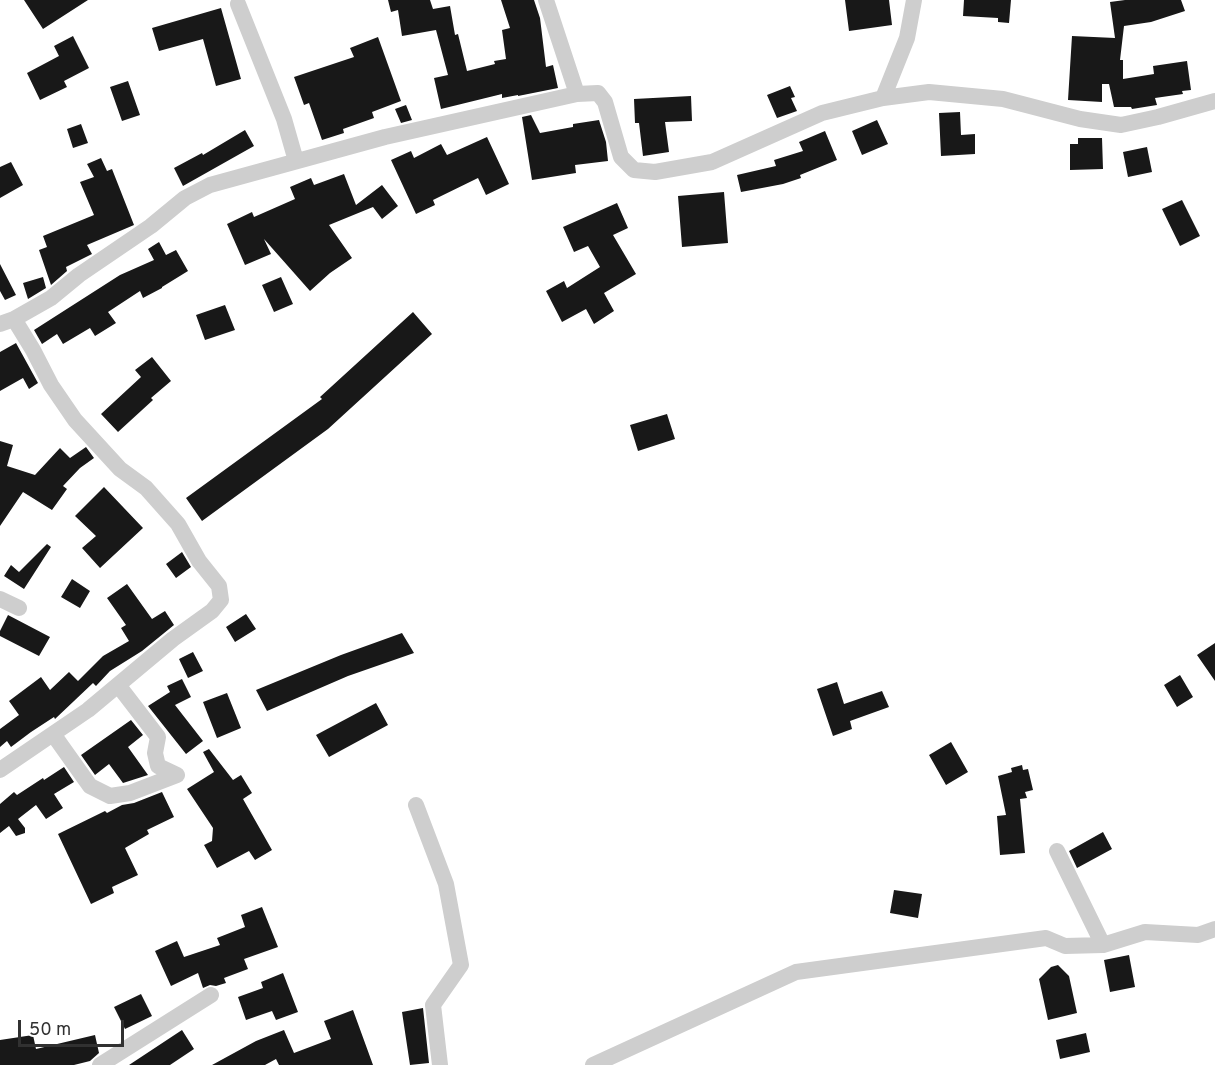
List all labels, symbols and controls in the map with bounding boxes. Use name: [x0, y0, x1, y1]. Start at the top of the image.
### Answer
scale bar: [21, 1008, 128, 1046]
text: 50 m: [29, 1019, 71, 1042]

